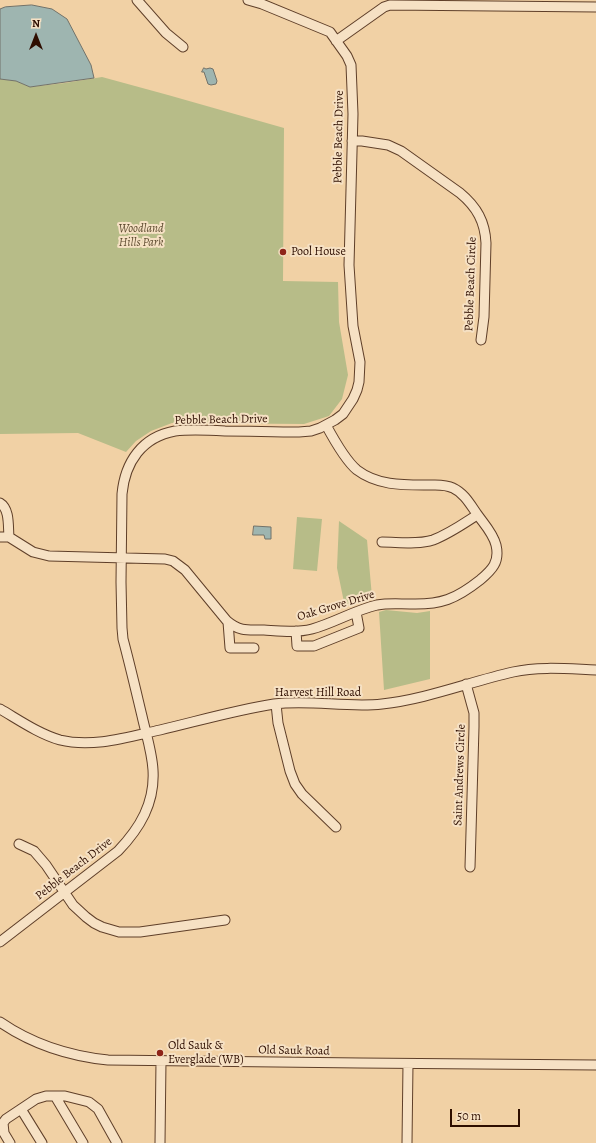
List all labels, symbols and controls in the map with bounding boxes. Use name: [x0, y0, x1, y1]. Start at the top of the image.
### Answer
north arrow: [16, 16, 56, 56]
text: N: [32, 16, 40, 31]
street label: Pebble Beach Drive: [331, 90, 347, 184]
park label: Woodland Hills Park: [118, 222, 164, 250]
street label: Pebble Beach Circle: [462, 236, 480, 332]
place label: Pool House: [291, 245, 346, 259]
marker: Pool House: [278, 247, 288, 257]
street label: Pebble Beach Drive: [174, 412, 268, 428]
street label: Oak Grove Drive: [296, 587, 376, 625]
street label: Harvest Hill Road: [275, 686, 361, 700]
street label: Saint Andrews Circle: [451, 724, 469, 826]
street label: Pebble Beach Drive: [33, 835, 115, 903]
place label: Old Sauk & Everglade (WB): [168, 1039, 244, 1067]
street label: Old Sauk Road: [258, 1043, 330, 1059]
marker: Old Sauk & Everglade (WB): [155, 1048, 165, 1058]
scale bar: [452, 1101, 522, 1127]
text: 50 m: [457, 1108, 481, 1124]

